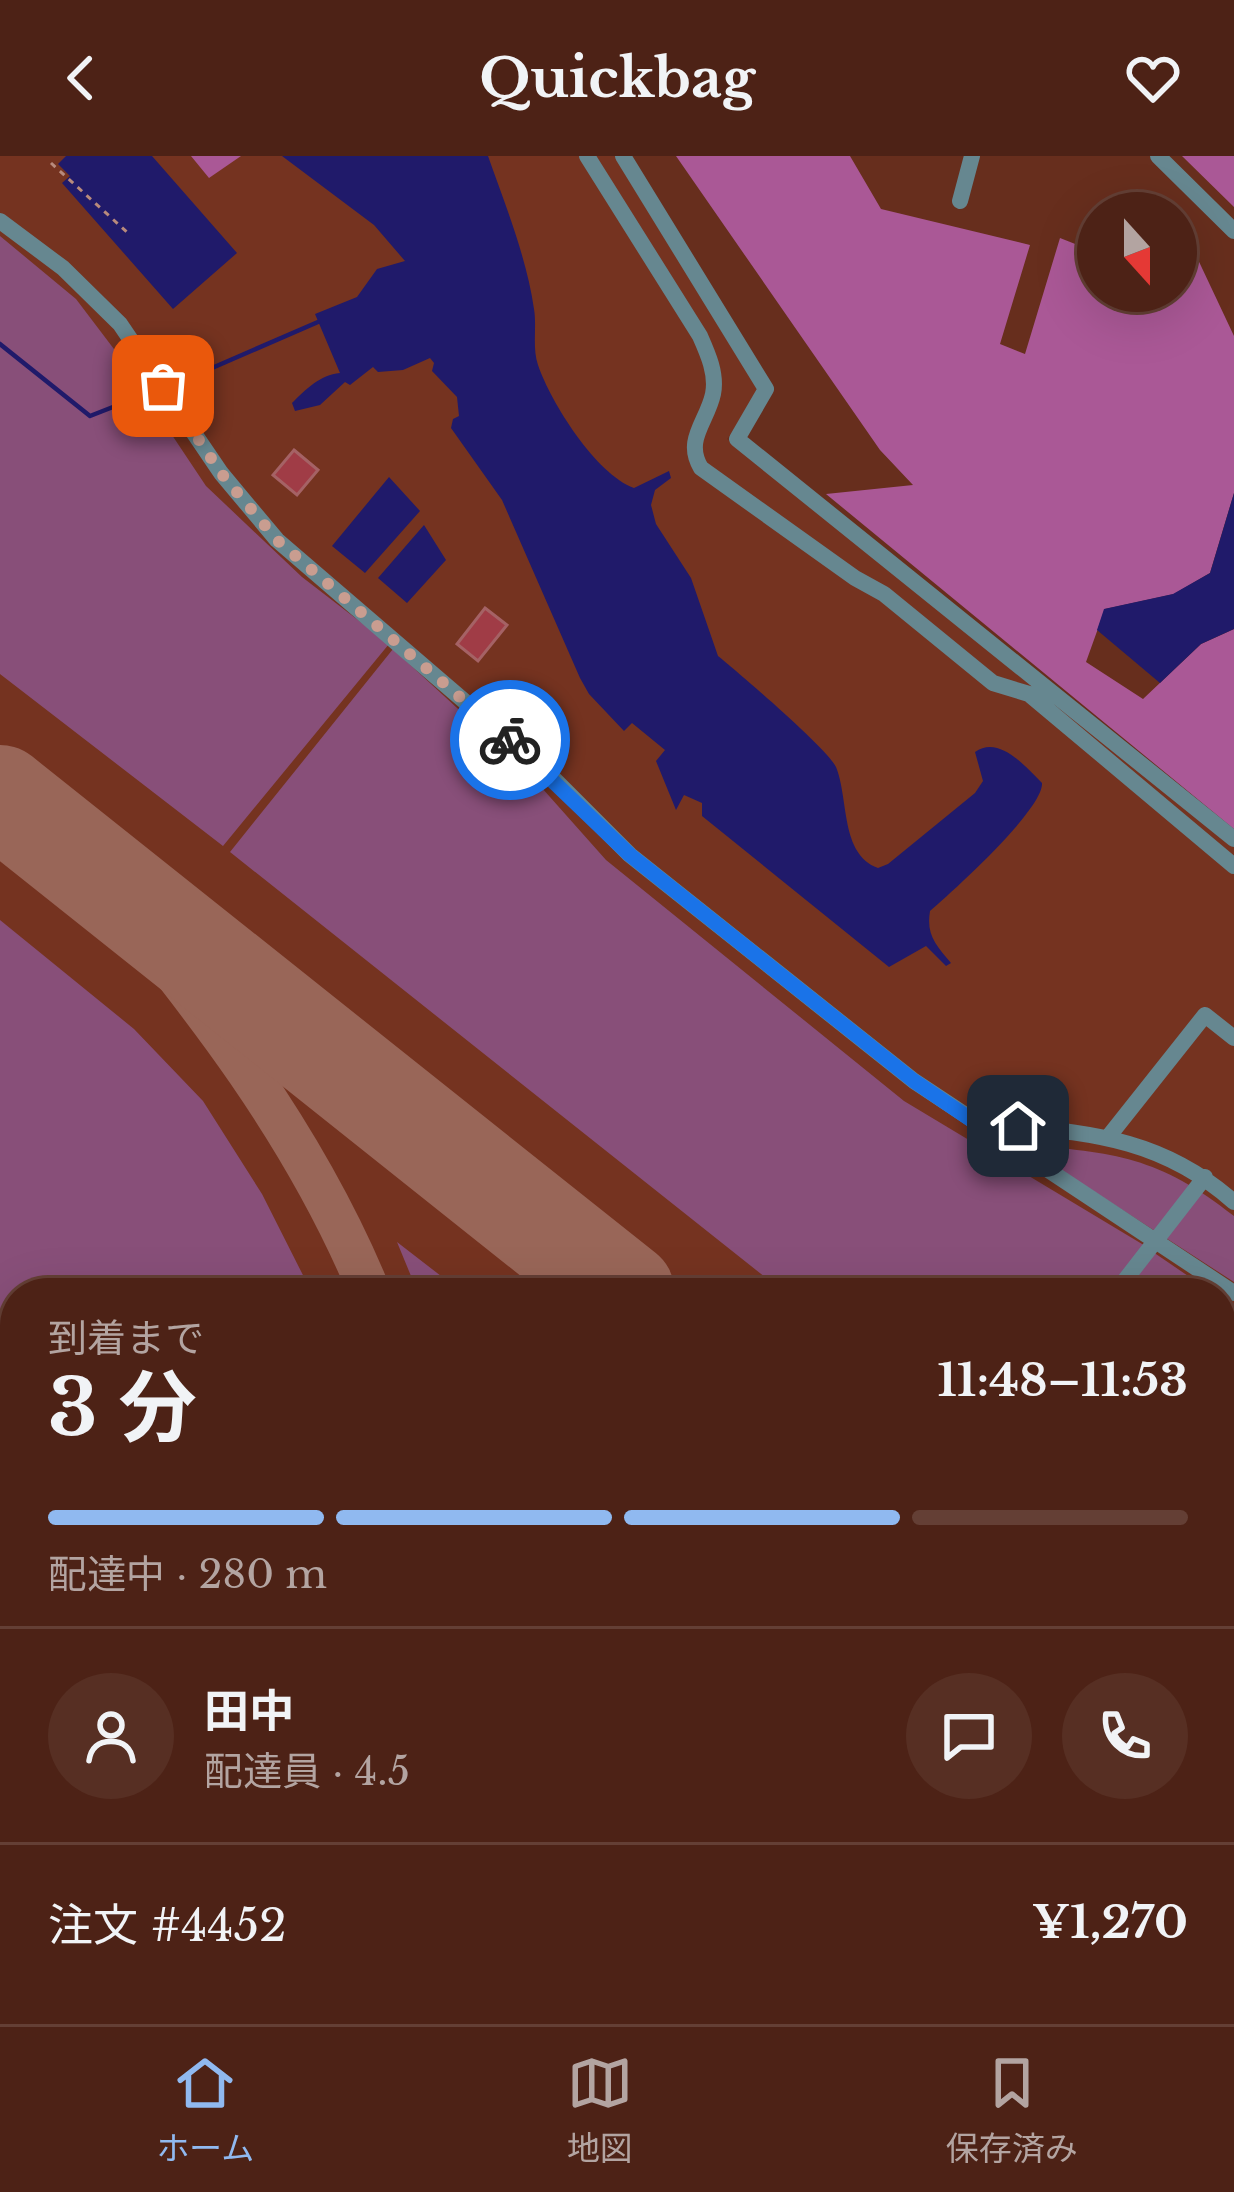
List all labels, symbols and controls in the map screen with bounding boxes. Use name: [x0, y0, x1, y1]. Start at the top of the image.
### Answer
icon: back: [48, 45, 114, 111]
text: Quickbag: [479, 45, 755, 112]
icon: heart: [1120, 45, 1186, 111]
north arrow: [1077, 192, 1197, 312]
map controls: [1077, 192, 1197, 312]
pin: [112, 335, 214, 437]
icon: bag: [130, 353, 196, 419]
courier: [450, 680, 570, 800]
icon: bike: [477, 707, 543, 773]
pin: [967, 1075, 1069, 1177]
icon: home: [985, 1093, 1051, 1159]
text: 到着まで: [48, 1314, 204, 1363]
text: 11:48–11:53: [937, 1352, 1188, 1408]
text: 3 分: [48, 1359, 196, 1456]
text: 配達中 · 280 m: [48, 1550, 327, 1599]
button: person: [48, 1673, 174, 1799]
button: chat: [906, 1673, 1032, 1799]
button: phone: [1062, 1673, 1188, 1799]
text: 田中: [204, 1683, 294, 1739]
text: 配達員 · 4.5: [204, 1747, 410, 1796]
text: ¥1,270: [1032, 1894, 1188, 1950]
text: 注文 #4452: [48, 1897, 287, 1953]
tab: ホーム: [156, 2050, 254, 2170]
tab: 地図: [567, 2050, 633, 2170]
tab: 保存済み: [946, 2050, 1078, 2170]

